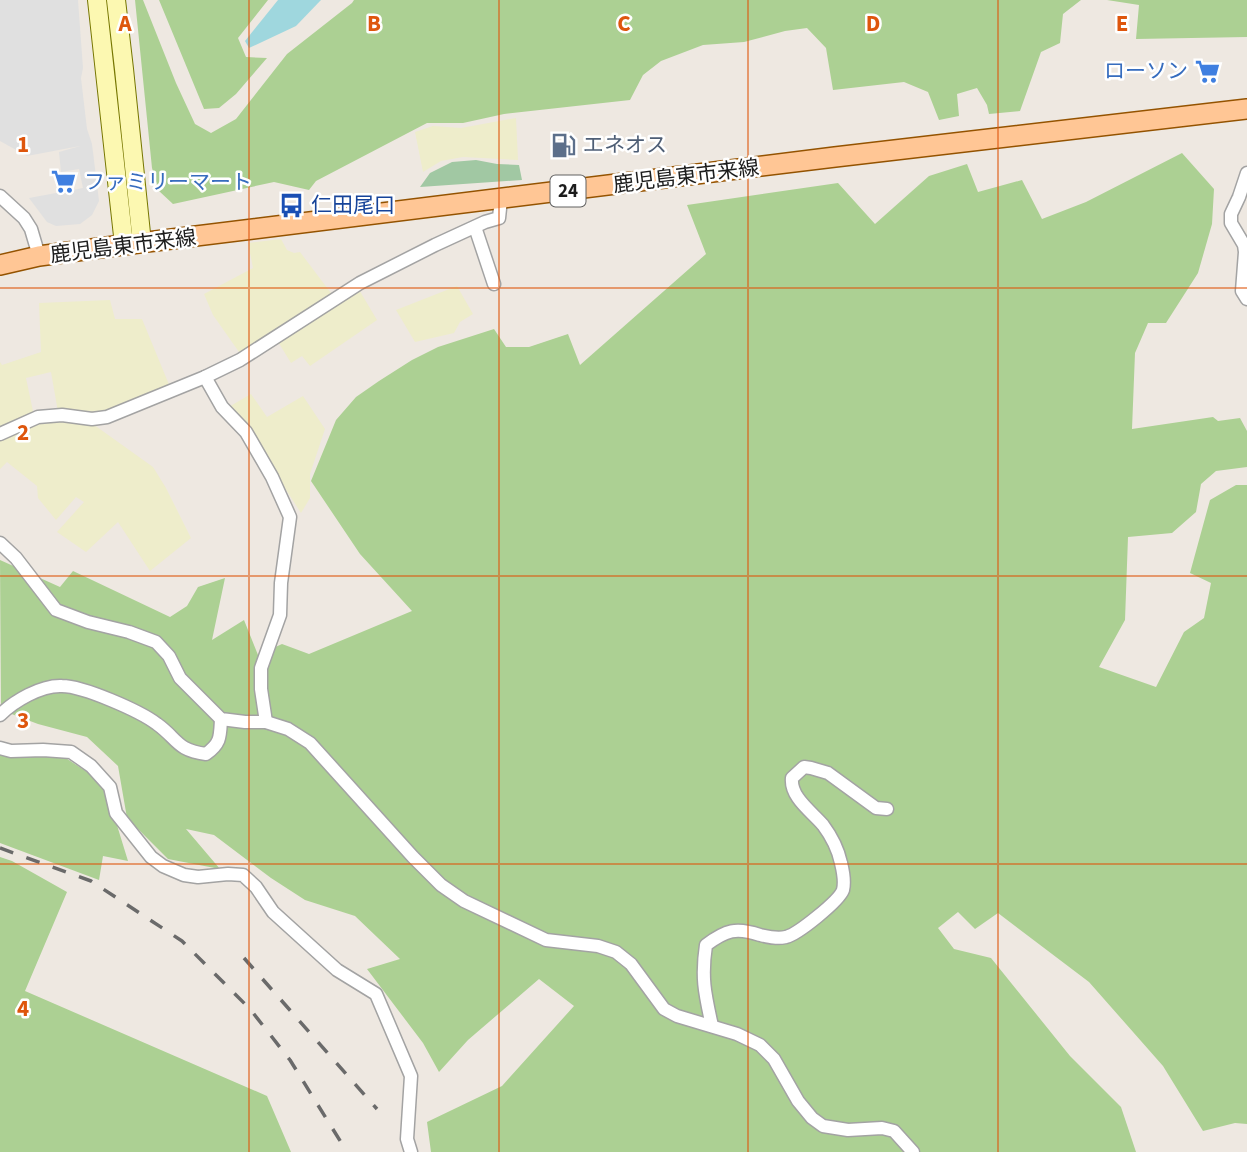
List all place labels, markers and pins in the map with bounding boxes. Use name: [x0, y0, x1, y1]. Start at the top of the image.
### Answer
place label: ローソン: [1104, 56, 1188, 86]
supermarket icon: ローソン: [1194, 57, 1222, 85]
place label: エネオス: [583, 130, 667, 160]
fuel station icon: エネオス: [549, 131, 577, 159]
place label: ファミリーマート: [84, 167, 252, 197]
supermarket icon: ファミリーマート: [50, 168, 78, 196]
place label: 仁田尾口: [311, 190, 395, 220]
bus stop icon: 仁田尾口: [277, 191, 305, 219]

